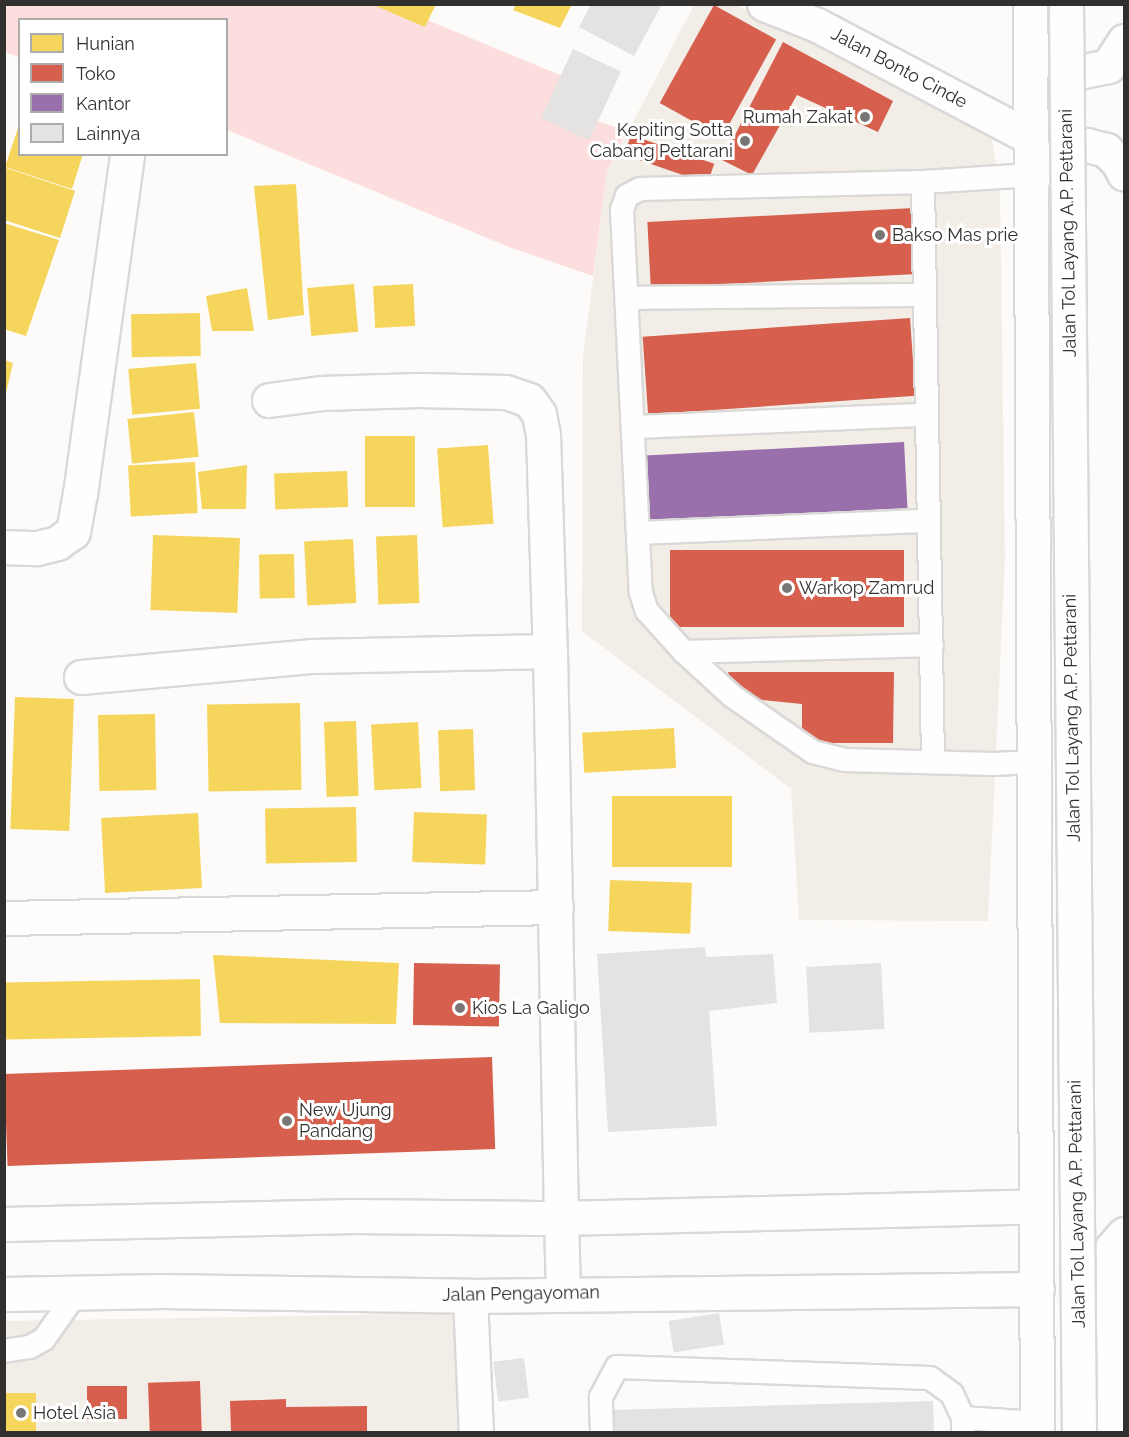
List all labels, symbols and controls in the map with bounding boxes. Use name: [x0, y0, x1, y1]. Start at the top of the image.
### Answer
legend: [18, 18, 228, 156]
street label: Jalan Bonto Cinde: [827, 23, 971, 113]
text: Hunian: [76, 33, 135, 54]
text: Toko: [76, 63, 115, 84]
text: Kantor: [76, 93, 131, 114]
place label: Rumah Zakat: [743, 106, 853, 128]
street label: Jalan Tol Layang A.P. Pettarani: [1055, 108, 1081, 358]
marker: Rumah Zakat: [858, 110, 872, 124]
place label: Kepiting Sotta Cabang Pettarani: [590, 120, 733, 162]
text: Lainnya: [76, 123, 140, 144]
marker: Kepiting Sotta Cabang Pettarani: [738, 134, 752, 148]
place label: Bakso Mas prie: [892, 224, 1018, 246]
marker: Bakso Mas prie: [873, 228, 887, 242]
place label: Warkop Zamrud: [799, 577, 934, 599]
marker: Warkop Zamrud: [780, 581, 794, 595]
street label: Jalan Tol Layang A.P. Pettarani: [1059, 593, 1085, 843]
place label: Kios La Galigo: [472, 997, 590, 1019]
marker: Kios La Galigo: [453, 1001, 467, 1015]
street label: Jalan Tol Layang A.P. Pettarani: [1064, 1079, 1090, 1329]
place label: New Ujung Pandang: [299, 1100, 392, 1142]
marker: New Ujung Pandang: [280, 1114, 294, 1128]
street label: Jalan Pengayoman: [442, 1282, 600, 1306]
place label: Hotel Asia: [33, 1402, 117, 1424]
marker: Hotel Asia: [14, 1406, 28, 1420]

